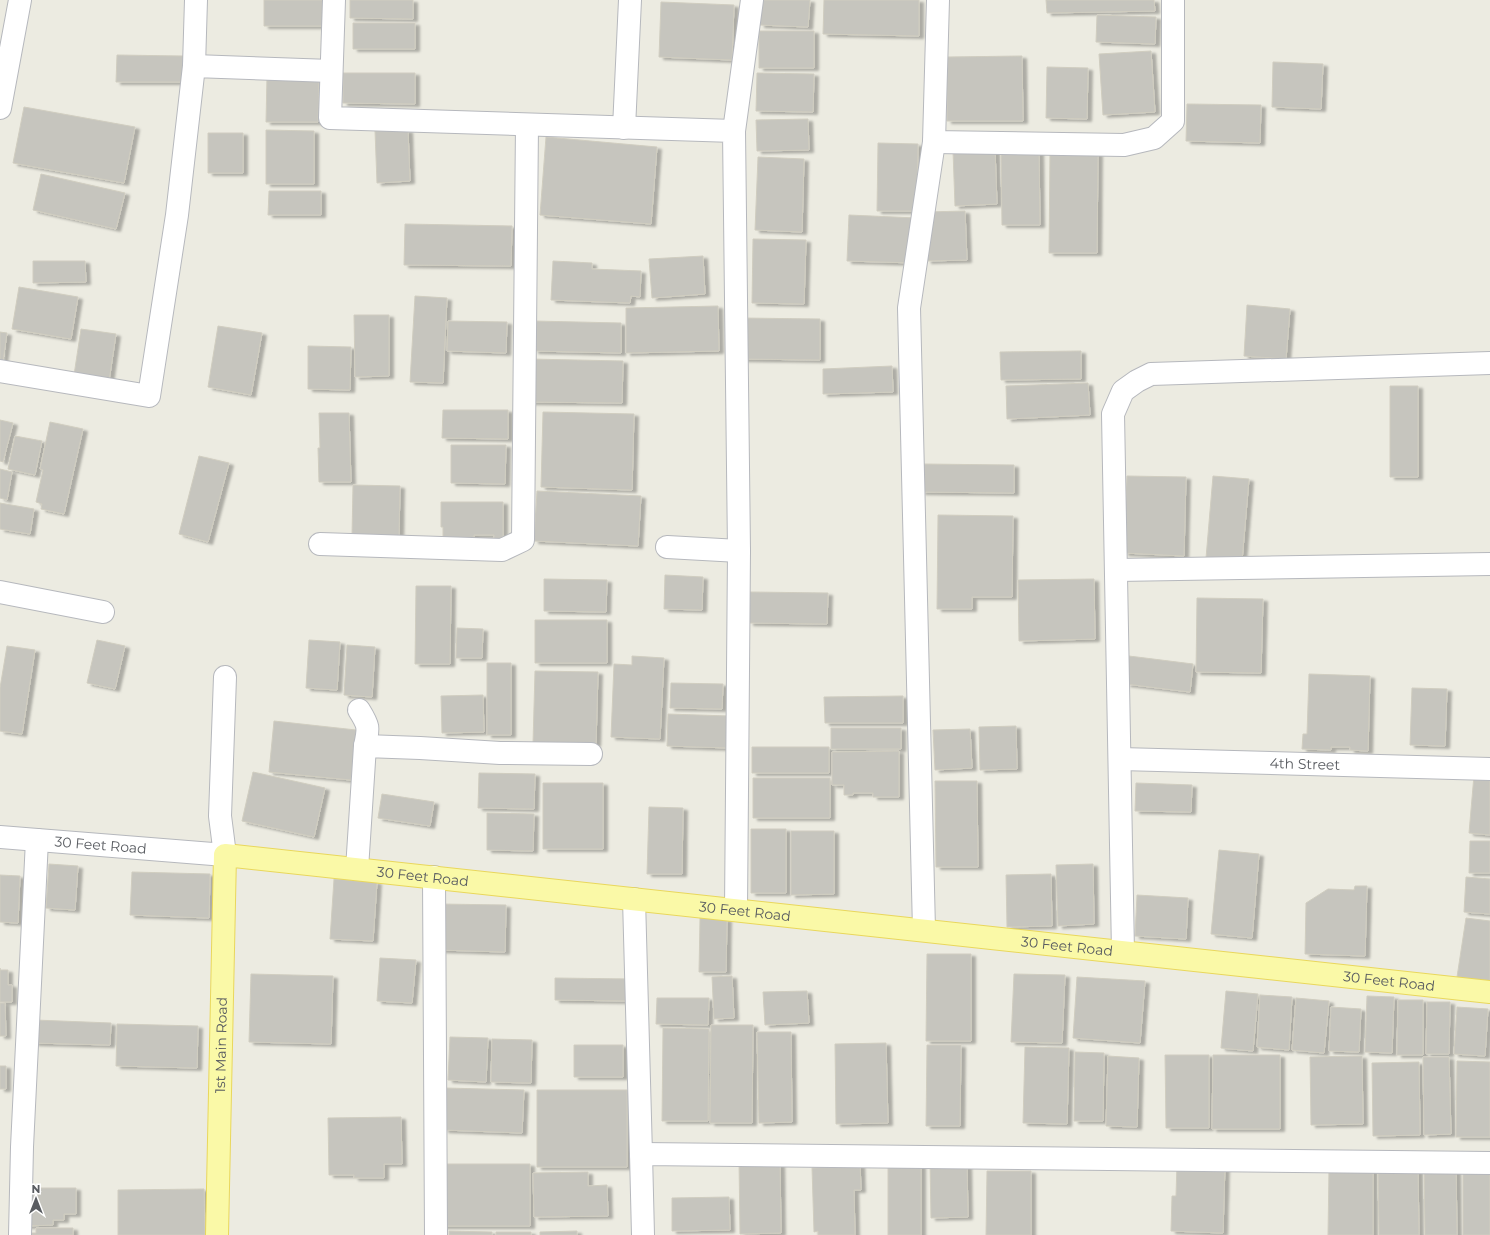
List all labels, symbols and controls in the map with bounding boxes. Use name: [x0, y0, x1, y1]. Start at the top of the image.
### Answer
street label: 4th Street: [1269, 754, 1341, 774]
street label: 30 Feet Road: [54, 832, 147, 858]
street label: 30 Feet Road: [376, 862, 470, 890]
street label: 30 Feet Road: [698, 897, 792, 925]
street label: 30 Feet Road: [1020, 932, 1114, 960]
street label: 30 Feet Road: [1342, 967, 1436, 995]
street label: 1st Main Road: [211, 997, 231, 1093]
north arrow: [16, 1179, 56, 1219]
text: N: [32, 1182, 40, 1196]

